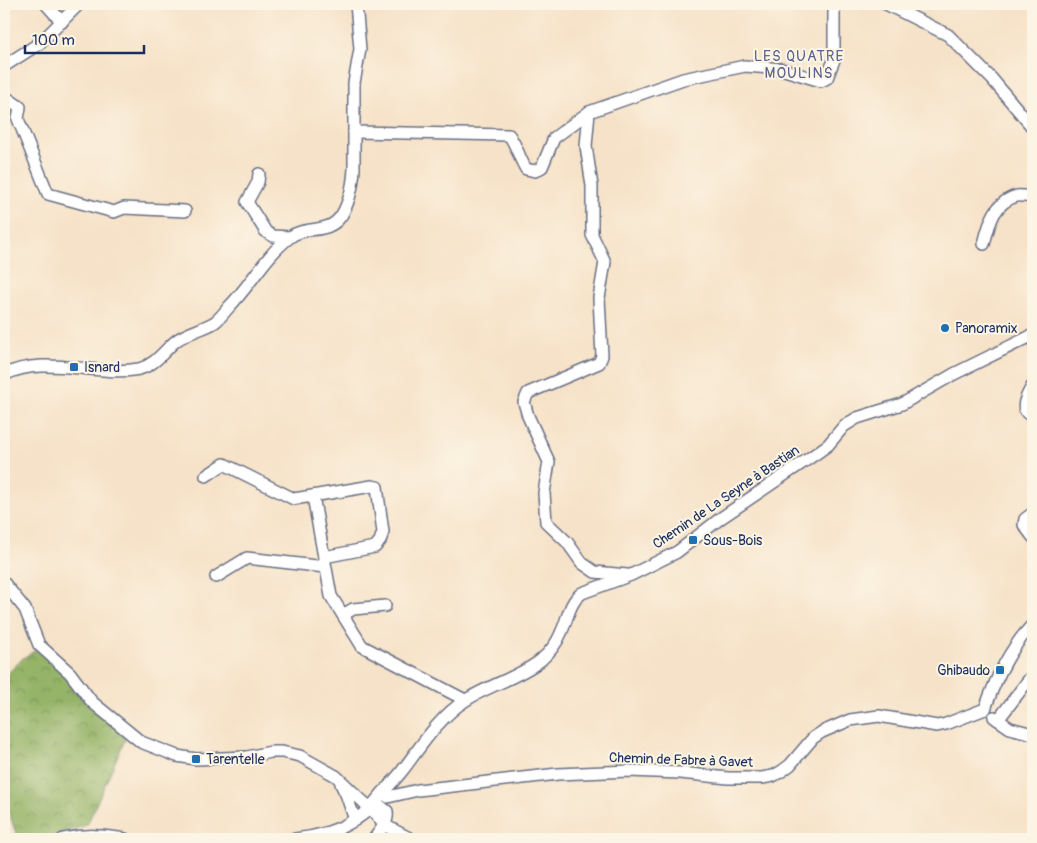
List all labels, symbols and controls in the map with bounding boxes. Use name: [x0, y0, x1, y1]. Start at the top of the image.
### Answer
scale bar: [25, 22, 144, 54]
text: 100 m: [32, 31, 75, 50]
district label: LES QUATRE MOULINS: [754, 47, 844, 83]
place label: Panoramix: [955, 320, 1017, 337]
marker: Panoramix: [939, 322, 951, 334]
place label: Isnard: [84, 359, 120, 376]
marker: Isnard: [68, 361, 80, 373]
street label: Chemin de La Seyne à Bastian: [649, 441, 803, 552]
place label: Sous-Bois: [703, 532, 763, 549]
marker: Sous-Bois: [687, 534, 699, 546]
place label: Ghibaudo: [937, 662, 990, 679]
marker: Ghibaudo: [994, 664, 1006, 676]
street label: Chemin de Fabre à Gavet: [609, 749, 754, 771]
place label: Tarentelle: [206, 751, 265, 768]
marker: Tarentelle: [190, 753, 202, 765]

